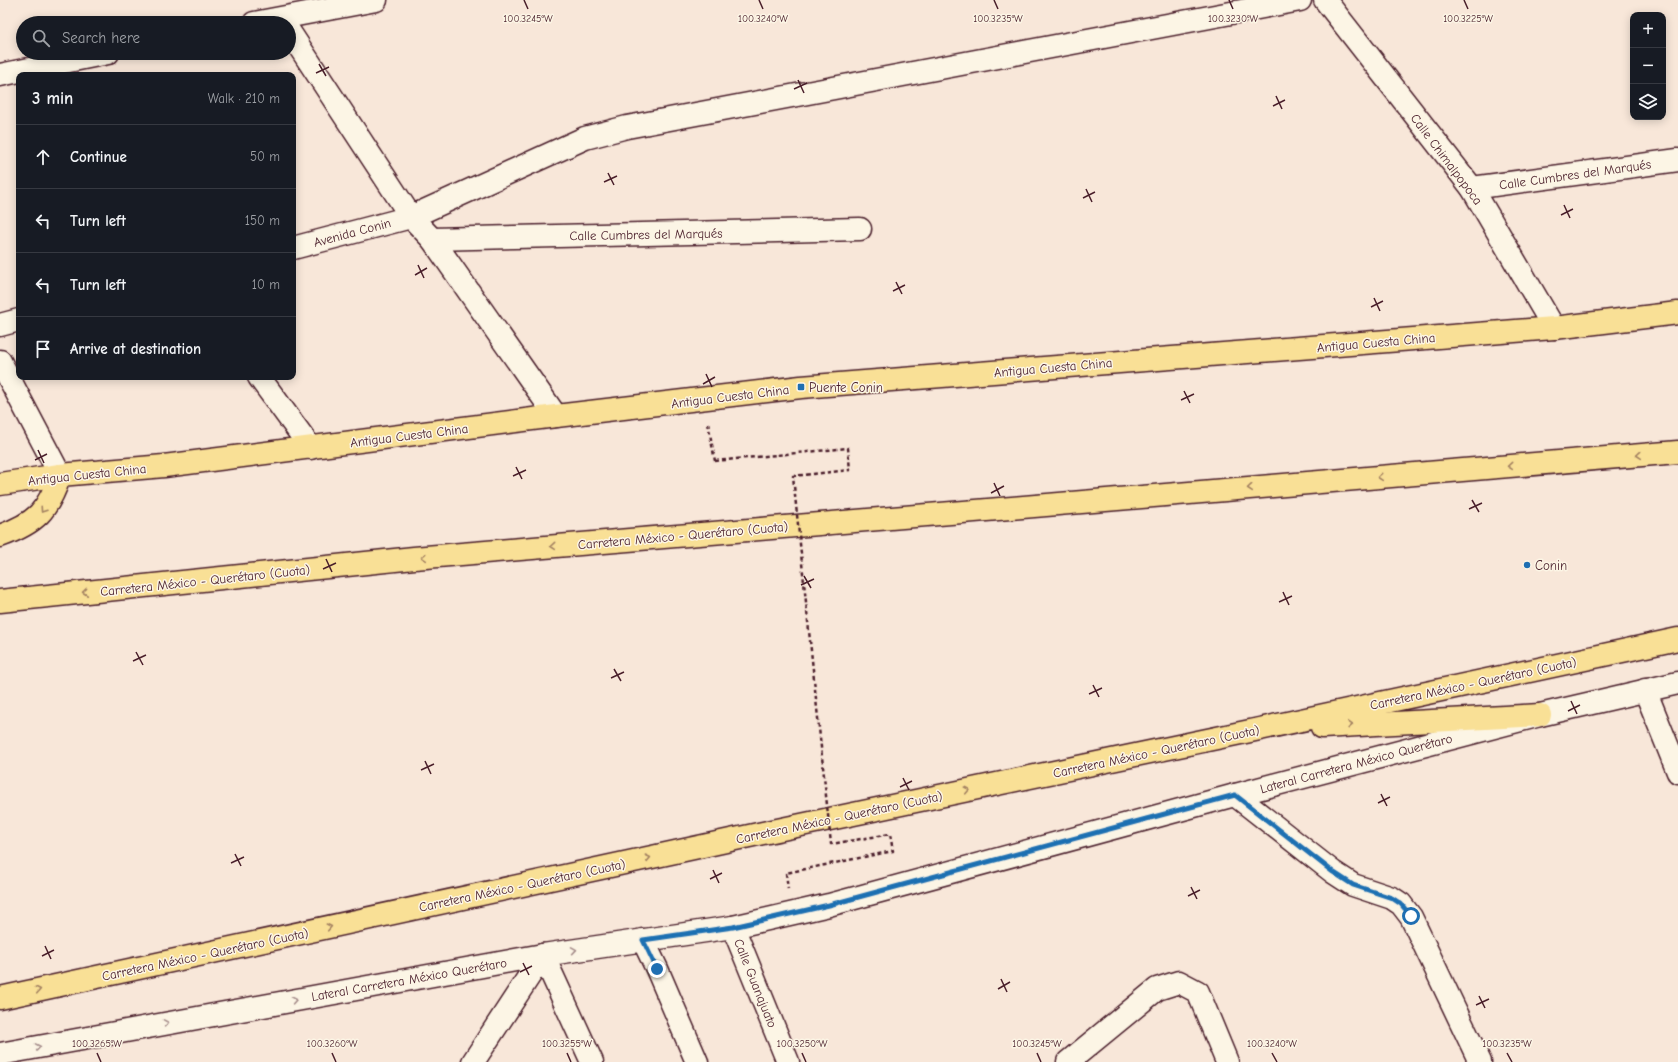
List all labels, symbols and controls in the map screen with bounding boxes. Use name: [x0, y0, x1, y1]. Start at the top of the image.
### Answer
map controls: [1630, 12, 1666, 120]
button: +: [1630, 12, 1666, 48]
text: 100.3245°W: [503, 13, 553, 25]
text: 100.3240°W: [738, 13, 788, 25]
text: 100.3235°W: [973, 13, 1023, 25]
text: 100.3230°W: [1208, 13, 1258, 25]
text: 100.3225°W: [1443, 13, 1493, 25]
search box: [16, 16, 296, 60]
icon: search: [30, 27, 52, 49]
text: Search here: [62, 29, 140, 47]
button: −: [1630, 48, 1666, 84]
button: layers: [1630, 84, 1666, 120]
text: 3 min: [32, 89, 73, 108]
text: Walk · 210 m: [208, 91, 280, 106]
street label: Calle Chimalpopoca: [1408, 111, 1486, 208]
icon: ahead: [32, 146, 54, 168]
text: Continue: [70, 148, 127, 166]
text: 50 m: [250, 149, 280, 164]
street label: Calle Cumbres del Marqués: [1498, 156, 1652, 193]
icon: left: [32, 210, 54, 232]
text: Turn left: [70, 212, 126, 230]
text: 150 m: [245, 213, 280, 228]
street label: Avenida Conin: [312, 215, 392, 250]
street label: Calle Cumbres del Marqués: [569, 226, 723, 243]
icon: left: [32, 274, 54, 296]
text: Turn left: [70, 276, 126, 294]
text: 10 m: [252, 277, 280, 292]
street label: Antigua Cuesta China: [1316, 330, 1436, 355]
icon: arrive: [32, 338, 54, 360]
text: Arrive at destination: [70, 340, 201, 358]
street label: Antigua Cuesta China: [993, 355, 1113, 380]
place label: Puente Conin: [809, 380, 883, 395]
street label: Antigua Cuesta China: [670, 382, 790, 411]
marker: Puente Conin: [796, 382, 806, 392]
street label: Antigua Cuesta China: [349, 421, 469, 450]
one-way arrow: [1636, 451, 1642, 460]
street label: Antigua Cuesta China: [27, 461, 147, 488]
one-way arrow: [1507, 462, 1513, 471]
one-way arrow: [1377, 472, 1383, 481]
one-way arrow: [1247, 483, 1254, 492]
one-way arrow: [41, 505, 48, 512]
street label: Carretera México - Querétaro (Cuota): [577, 519, 789, 552]
one-way arrow: [550, 542, 556, 551]
one-way arrow: [421, 553, 427, 562]
place label: Conin: [1535, 558, 1567, 573]
marker: Conin: [1522, 560, 1532, 570]
street label: Carretera México - Querétaro (Cuota): [99, 562, 311, 599]
one-way arrow: [82, 588, 88, 597]
street label: Carretera México - Querétaro (Cuota): [1368, 654, 1578, 713]
one-way arrow: [1347, 721, 1353, 730]
street label: Carretera México - Querétaro (Cuota): [1051, 722, 1261, 781]
street label: Lateral Carretera México Querétaro: [1258, 731, 1454, 796]
one-way arrow: [964, 787, 970, 795]
street label: Carretera México - Querétaro (Cuota): [734, 788, 944, 847]
one-way arrow: [645, 855, 651, 863]
street label: Carretera México - Querétaro (Cuota): [417, 856, 627, 915]
route start: [1402, 907, 1420, 925]
one-way arrow: [326, 924, 333, 932]
street label: Carretera México - Querétaro (Cuota): [100, 925, 310, 984]
street label: Calle Guanajuato: [731, 937, 780, 1030]
one-way arrow: [571, 947, 577, 955]
street label: Lateral Carretera México Querétaro: [310, 955, 508, 1004]
route end: [648, 960, 666, 978]
one-way arrow: [35, 987, 41, 995]
one-way arrow: [291, 996, 297, 1005]
one-way arrow: [163, 1020, 169, 1028]
text: 100.3265°W: [72, 1038, 122, 1050]
text: 100.3260°W: [307, 1038, 358, 1050]
text: 100.3255°W: [542, 1038, 592, 1050]
text: 100.3250°W: [777, 1038, 828, 1050]
text: 100.3245°W: [1012, 1038, 1062, 1050]
text: 100.3240°W: [1247, 1038, 1297, 1050]
text: 100.3235°W: [1482, 1038, 1532, 1050]
one-way arrow: [35, 1043, 41, 1051]

